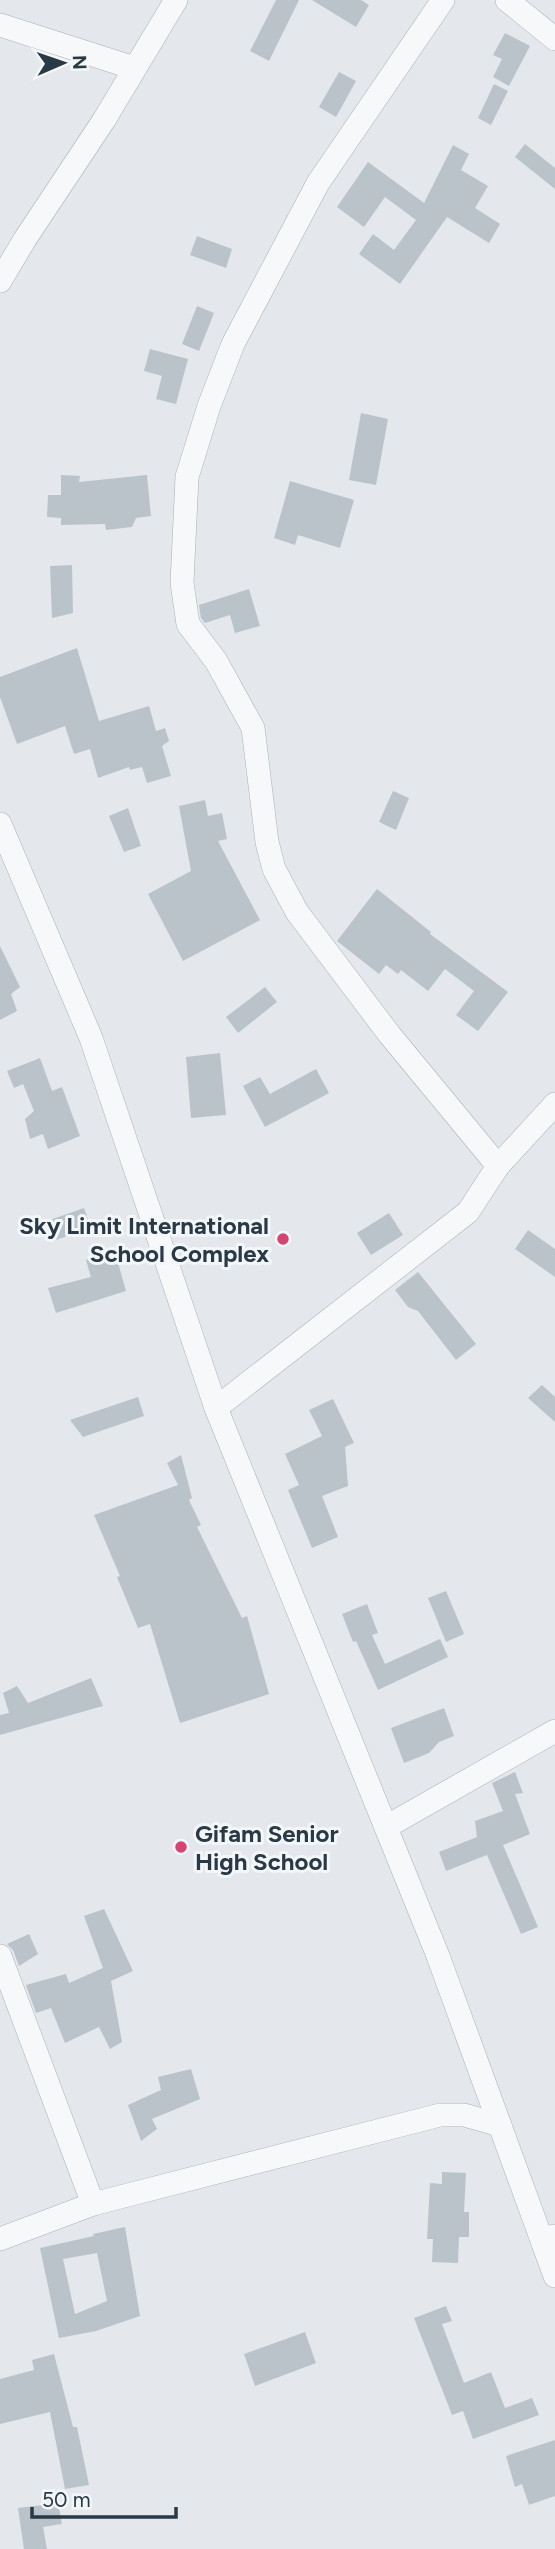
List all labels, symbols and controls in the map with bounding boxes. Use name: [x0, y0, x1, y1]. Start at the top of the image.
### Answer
north arrow: [28, 28, 98, 98]
text: N: [68, 55, 91, 70]
place label: Sky Limit International School Complex: [19, 1211, 269, 1268]
marker: Sky Limit International School Complex: [275, 1231, 291, 1247]
place label: Gifam Senior High School: [195, 1819, 339, 1876]
marker: Gifam Senior High School: [173, 1839, 189, 1855]
scale bar: [32, 2476, 175, 2520]
text: 50 m: [42, 2487, 91, 2512]

